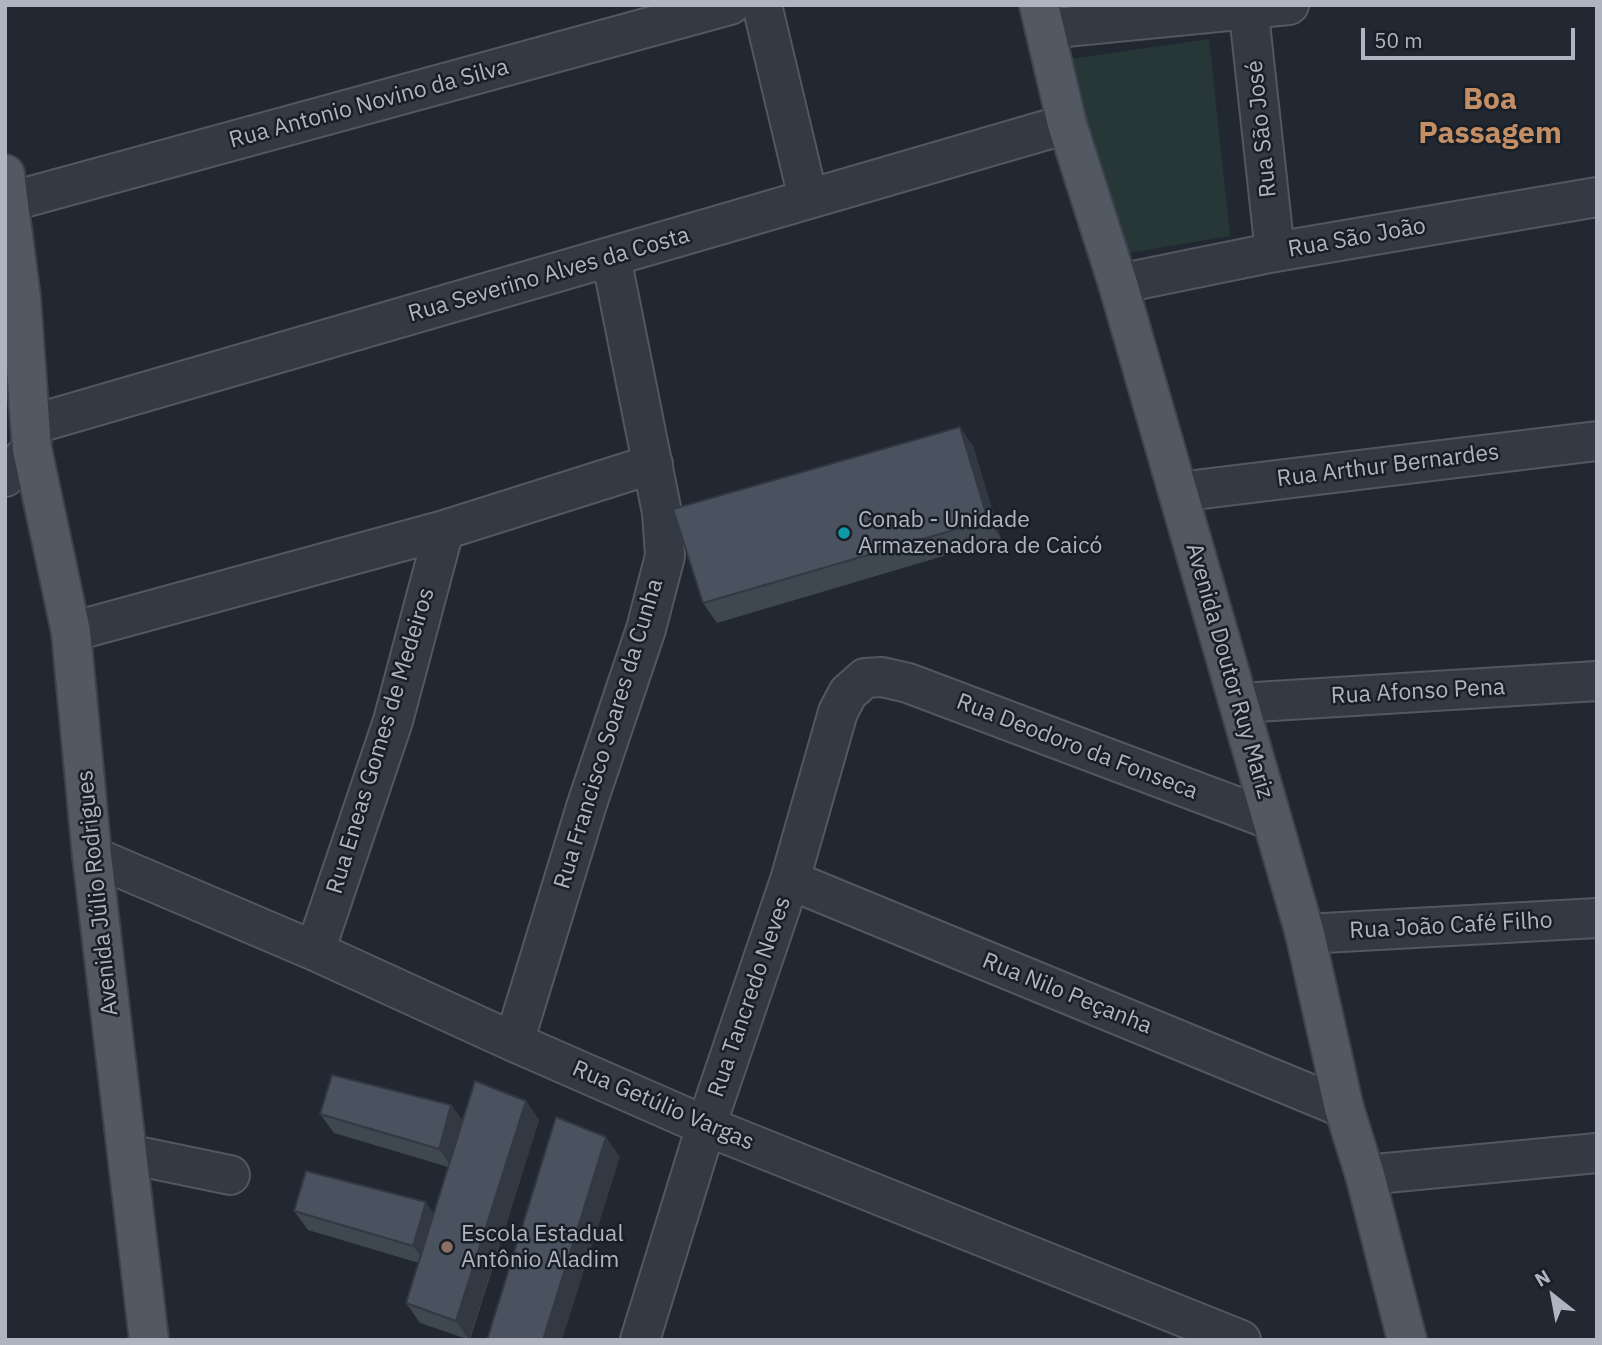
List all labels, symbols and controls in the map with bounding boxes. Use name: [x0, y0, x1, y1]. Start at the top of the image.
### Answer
scale bar: [1364, 14, 1578, 58]
text: 50 m: [1374, 26, 1423, 54]
street label: Rua Antonio Novino da Silva: [226, 53, 512, 155]
street label: Rua São José: [1241, 59, 1283, 199]
district label: Boa Passagem: [1418, 82, 1562, 152]
street label: Rua São João: [1286, 212, 1428, 264]
street label: Rua Severino Alves da Costa: [405, 222, 693, 328]
street label: Rua Arthur Bernardes: [1275, 439, 1501, 493]
place label: Conab - Unidade Armazenadora de Caicó: [858, 506, 1102, 560]
marker: Conab - Unidade Armazenadora de Caicó: [836, 525, 852, 541]
street label: Avenida Doutor Ruy Mariz: [1179, 540, 1279, 802]
street label: Rua Francisco Soares da Cunha: [549, 576, 669, 892]
street label: Rua Eneas Gomes de Medeiros: [321, 585, 441, 897]
street label: Rua Afonso Pena: [1330, 674, 1506, 710]
street label: Rua Deodoro da Fonseca: [952, 688, 1202, 806]
street label: Avenida Júlio Rodrigues: [71, 769, 125, 1017]
street label: Rua Tancredo Neves: [703, 893, 797, 1101]
street label: Rua João Café Filho: [1349, 907, 1553, 945]
street label: Rua Nilo Peçanha: [978, 947, 1156, 1041]
street label: Rua Getúlio Vargas: [568, 1055, 758, 1157]
place label: Escola Estadual Antônio Aladim: [461, 1220, 624, 1274]
marker: Escola Estadual Antônio Aladim: [439, 1239, 455, 1255]
north arrow: [1518, 1261, 1588, 1331]
text: N: [1530, 1264, 1554, 1292]

